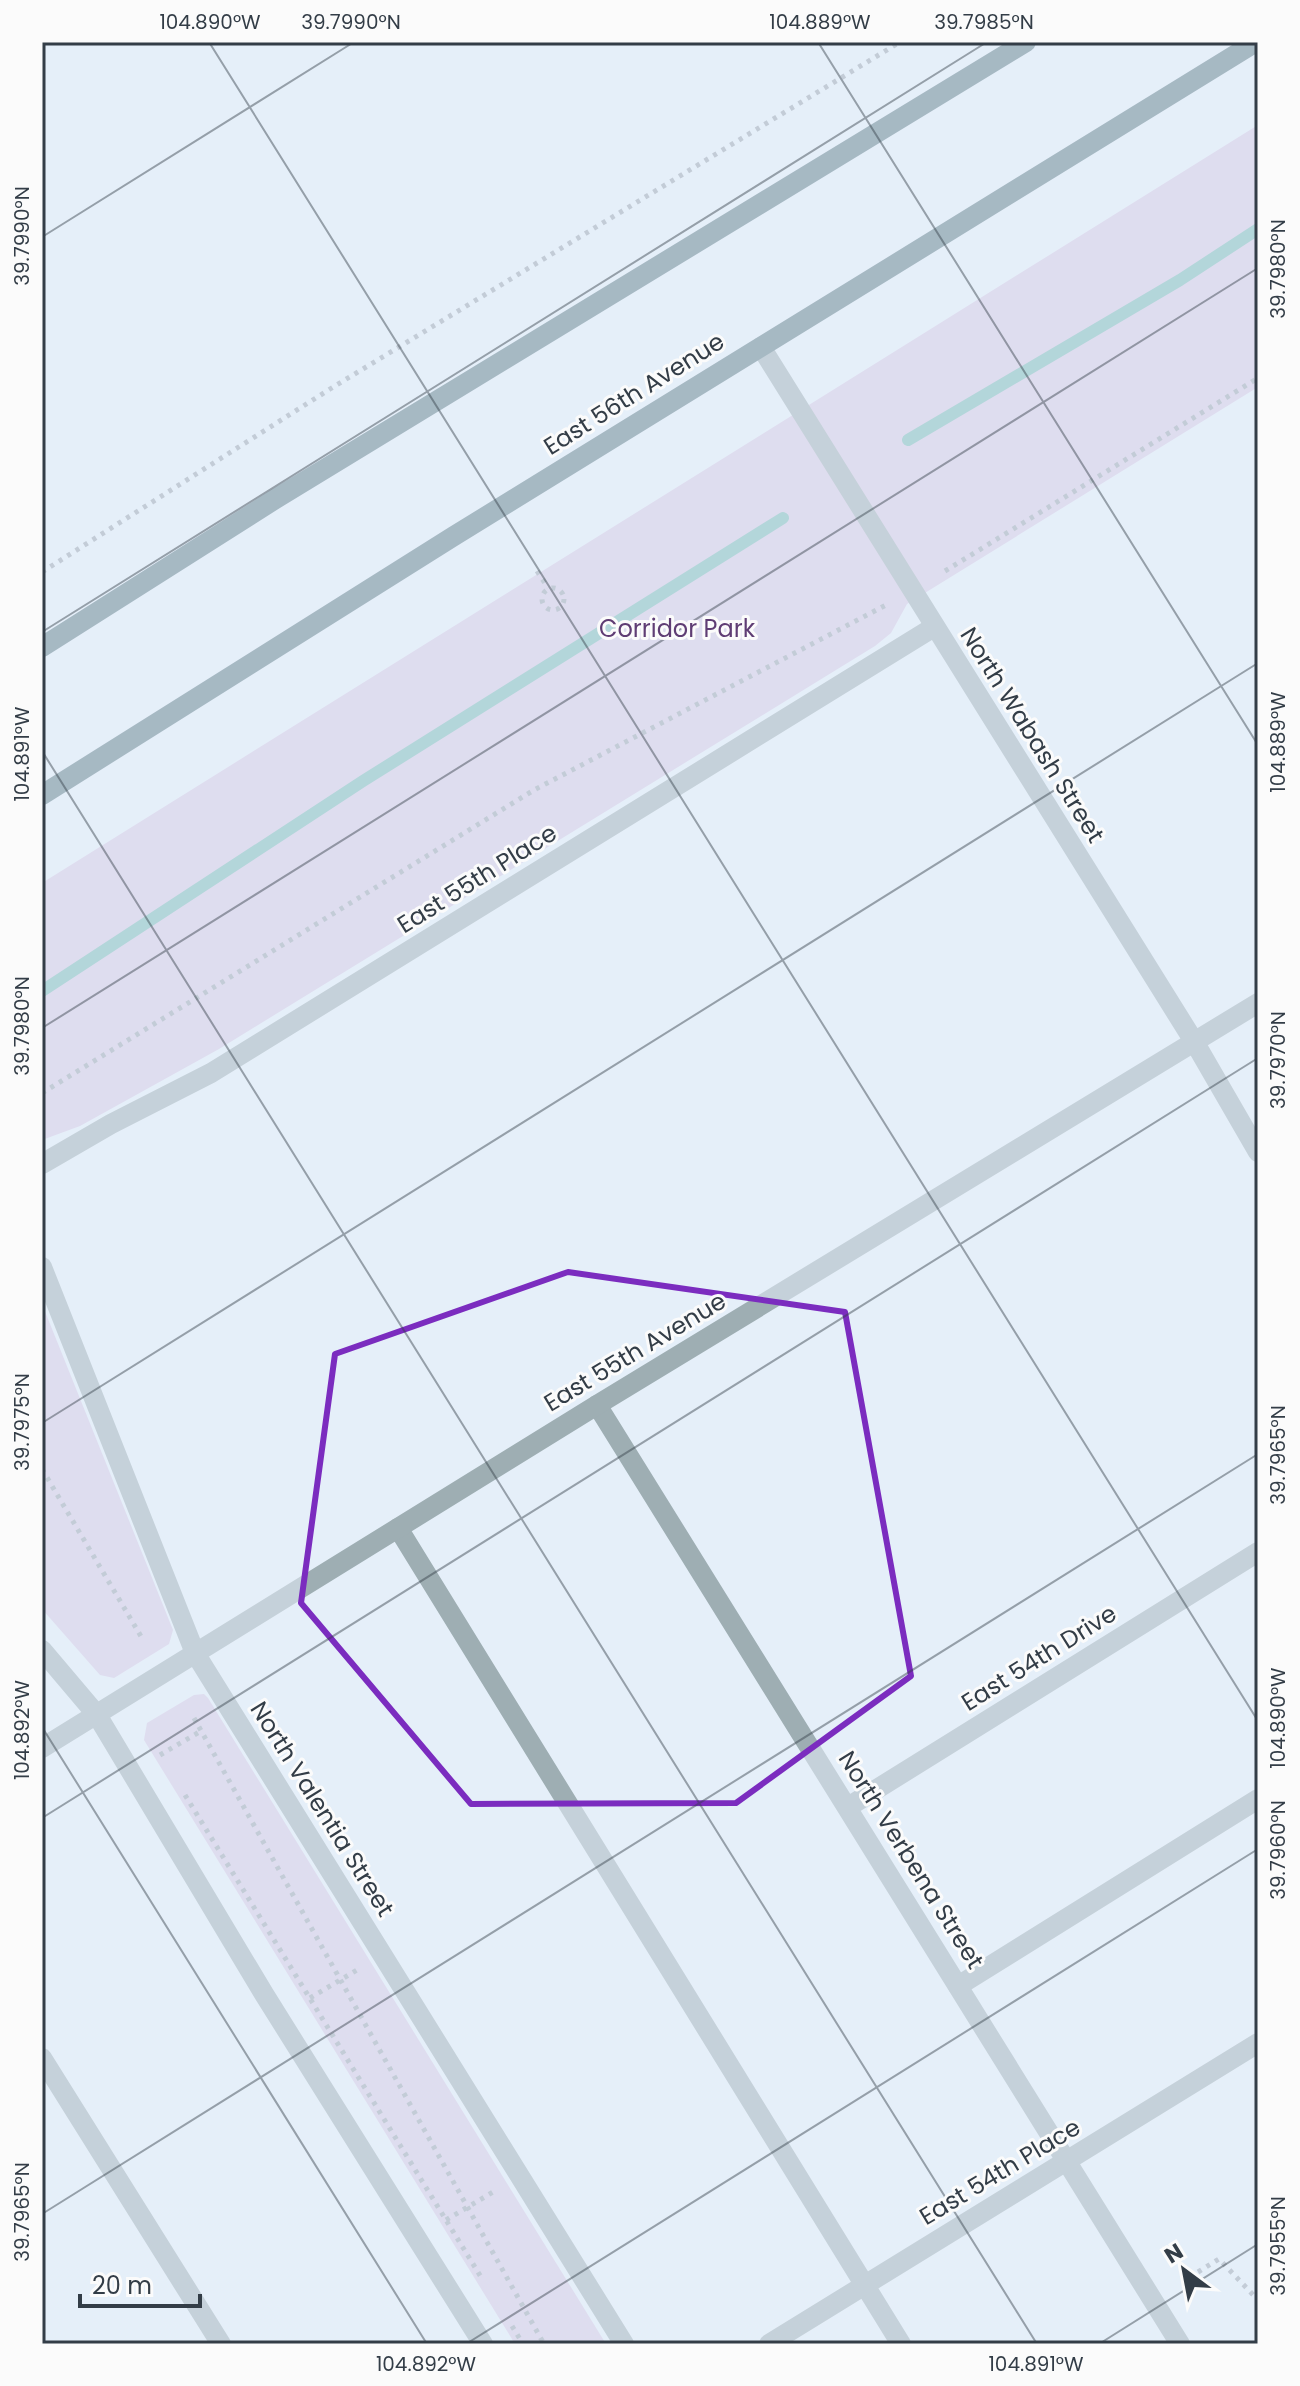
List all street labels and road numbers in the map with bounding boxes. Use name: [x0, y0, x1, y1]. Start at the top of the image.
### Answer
street label: East 56th Avenue: [537, 325, 730, 462]
street label: North Wabash Street: [953, 621, 1112, 849]
street label: East 55th Place: [391, 816, 563, 941]
street label: East 55th Avenue: [538, 1284, 732, 1419]
street label: East 54th Drive: [955, 1597, 1123, 1718]
street label: North Valentia Street: [243, 1695, 402, 1923]
street label: North Verbena Street: [831, 1745, 992, 1975]
street label: East 54th Place: [913, 2110, 1086, 2233]

